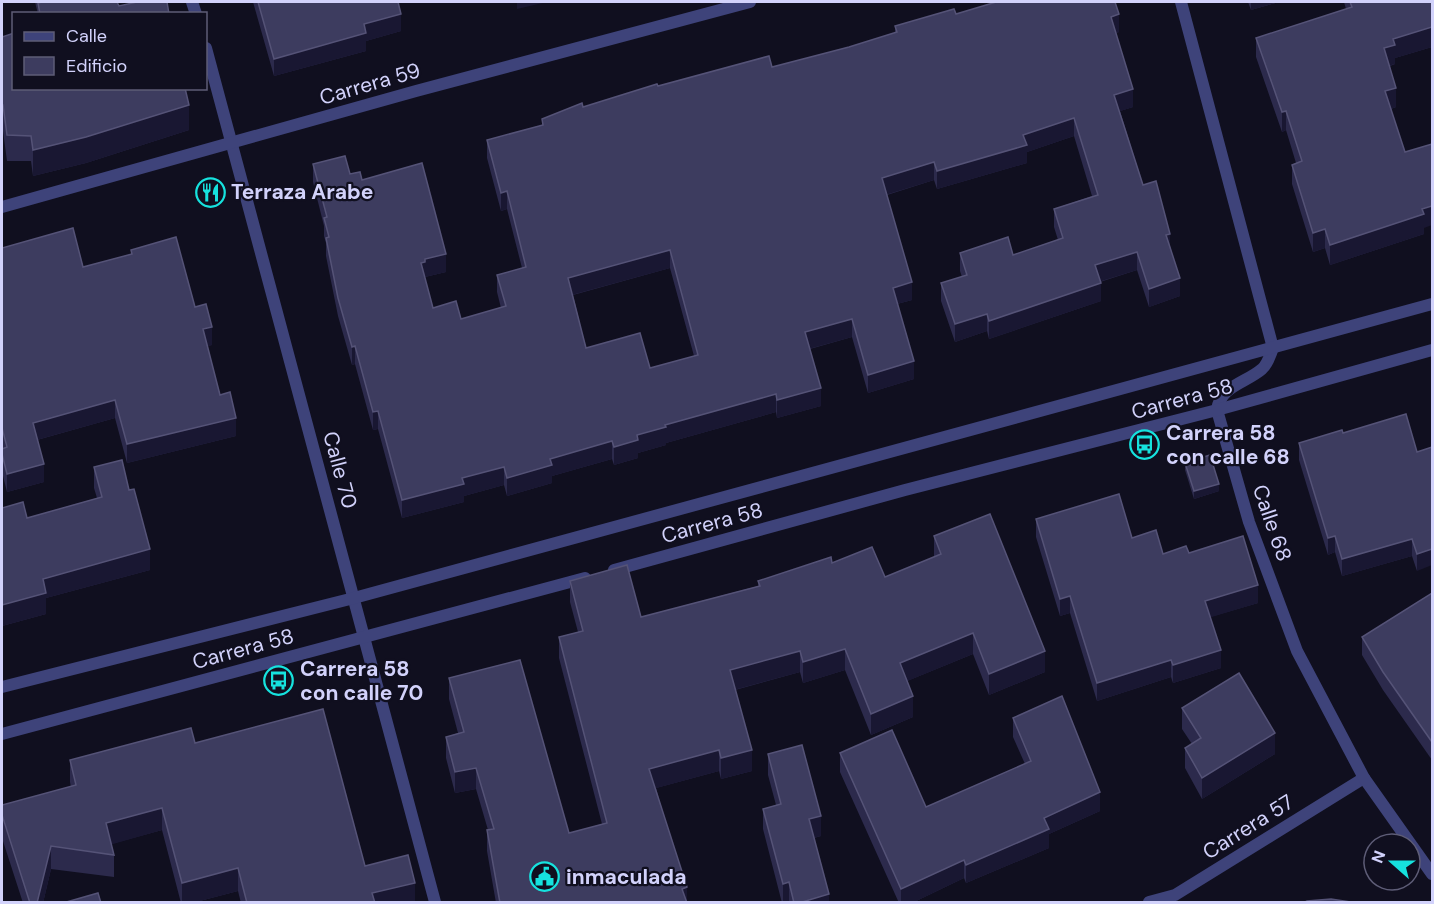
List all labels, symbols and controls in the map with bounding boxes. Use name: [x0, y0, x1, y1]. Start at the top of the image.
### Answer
legend: [12, 12, 207, 90]
text: Calle: [66, 24, 107, 48]
text: Edificio: [66, 54, 127, 78]
street label: Carrera 59: [316, 56, 424, 112]
restaurant icon: Terraza Arabe: [194, 176, 226, 208]
place label: Terraza Arabe: [231, 178, 374, 206]
street label: Carrera 58: [1128, 372, 1236, 426]
place label: Carrera 58 con calle 68: [1166, 419, 1290, 471]
street label: Calle 70: [316, 428, 364, 512]
bus stop icon: Carrera 58 con calle 68: [1129, 429, 1161, 461]
street label: Calle 68: [1246, 481, 1298, 565]
street label: Carrera 58: [658, 496, 766, 550]
street label: Carrera 58: [189, 622, 297, 676]
place label: Carrera 58 con calle 70: [300, 655, 423, 707]
bus stop icon: Carrera 58 con calle 70: [263, 665, 295, 697]
street label: Carrera 57: [1197, 788, 1299, 866]
north arrow: [1362, 832, 1422, 892]
text: N: [1367, 848, 1390, 866]
public building icon: inmaculada: [529, 861, 561, 893]
place label: inmaculada: [566, 863, 686, 891]

